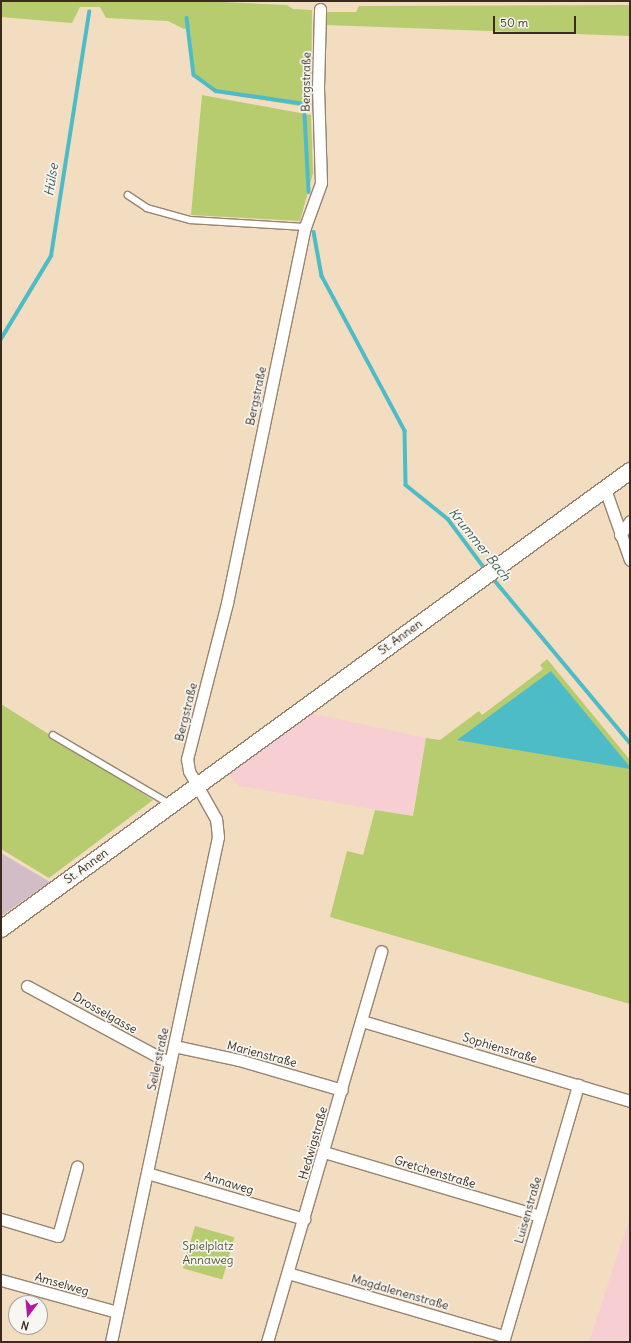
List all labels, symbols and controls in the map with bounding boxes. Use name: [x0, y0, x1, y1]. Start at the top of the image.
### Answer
scale bar: [495, 8, 578, 34]
text: 50 m: [500, 15, 528, 30]
street label: Bergstraße: [298, 52, 314, 112]
water label: Hülse: [42, 163, 62, 197]
street label: Bergstraße: [243, 365, 269, 427]
water label: Krummer Bach: [445, 505, 513, 585]
street label: St. Annen: [375, 616, 425, 658]
street label: Bergstraße: [172, 681, 200, 743]
street label: St. Annen: [61, 845, 111, 887]
street label: Drosselgasse: [70, 989, 140, 1037]
street label: Seilerstraße: [144, 1026, 172, 1092]
street label: Sophienstraße: [461, 1030, 539, 1066]
street label: Marienstraße: [226, 1038, 298, 1070]
street label: Hedwigstraße: [296, 1105, 330, 1181]
street label: Gretchenstraße: [393, 1153, 477, 1191]
street label: Annaweg: [202, 1169, 256, 1197]
street label: Luisenstraße: [512, 1175, 544, 1245]
park label: Spielplatz Annaweg: [182, 1239, 234, 1267]
street label: Amselweg: [33, 1269, 91, 1299]
street label: Magdalenenstraße: [350, 1271, 450, 1313]
north arrow: [8, 1295, 48, 1335]
text: N: [19, 1318, 31, 1333]

